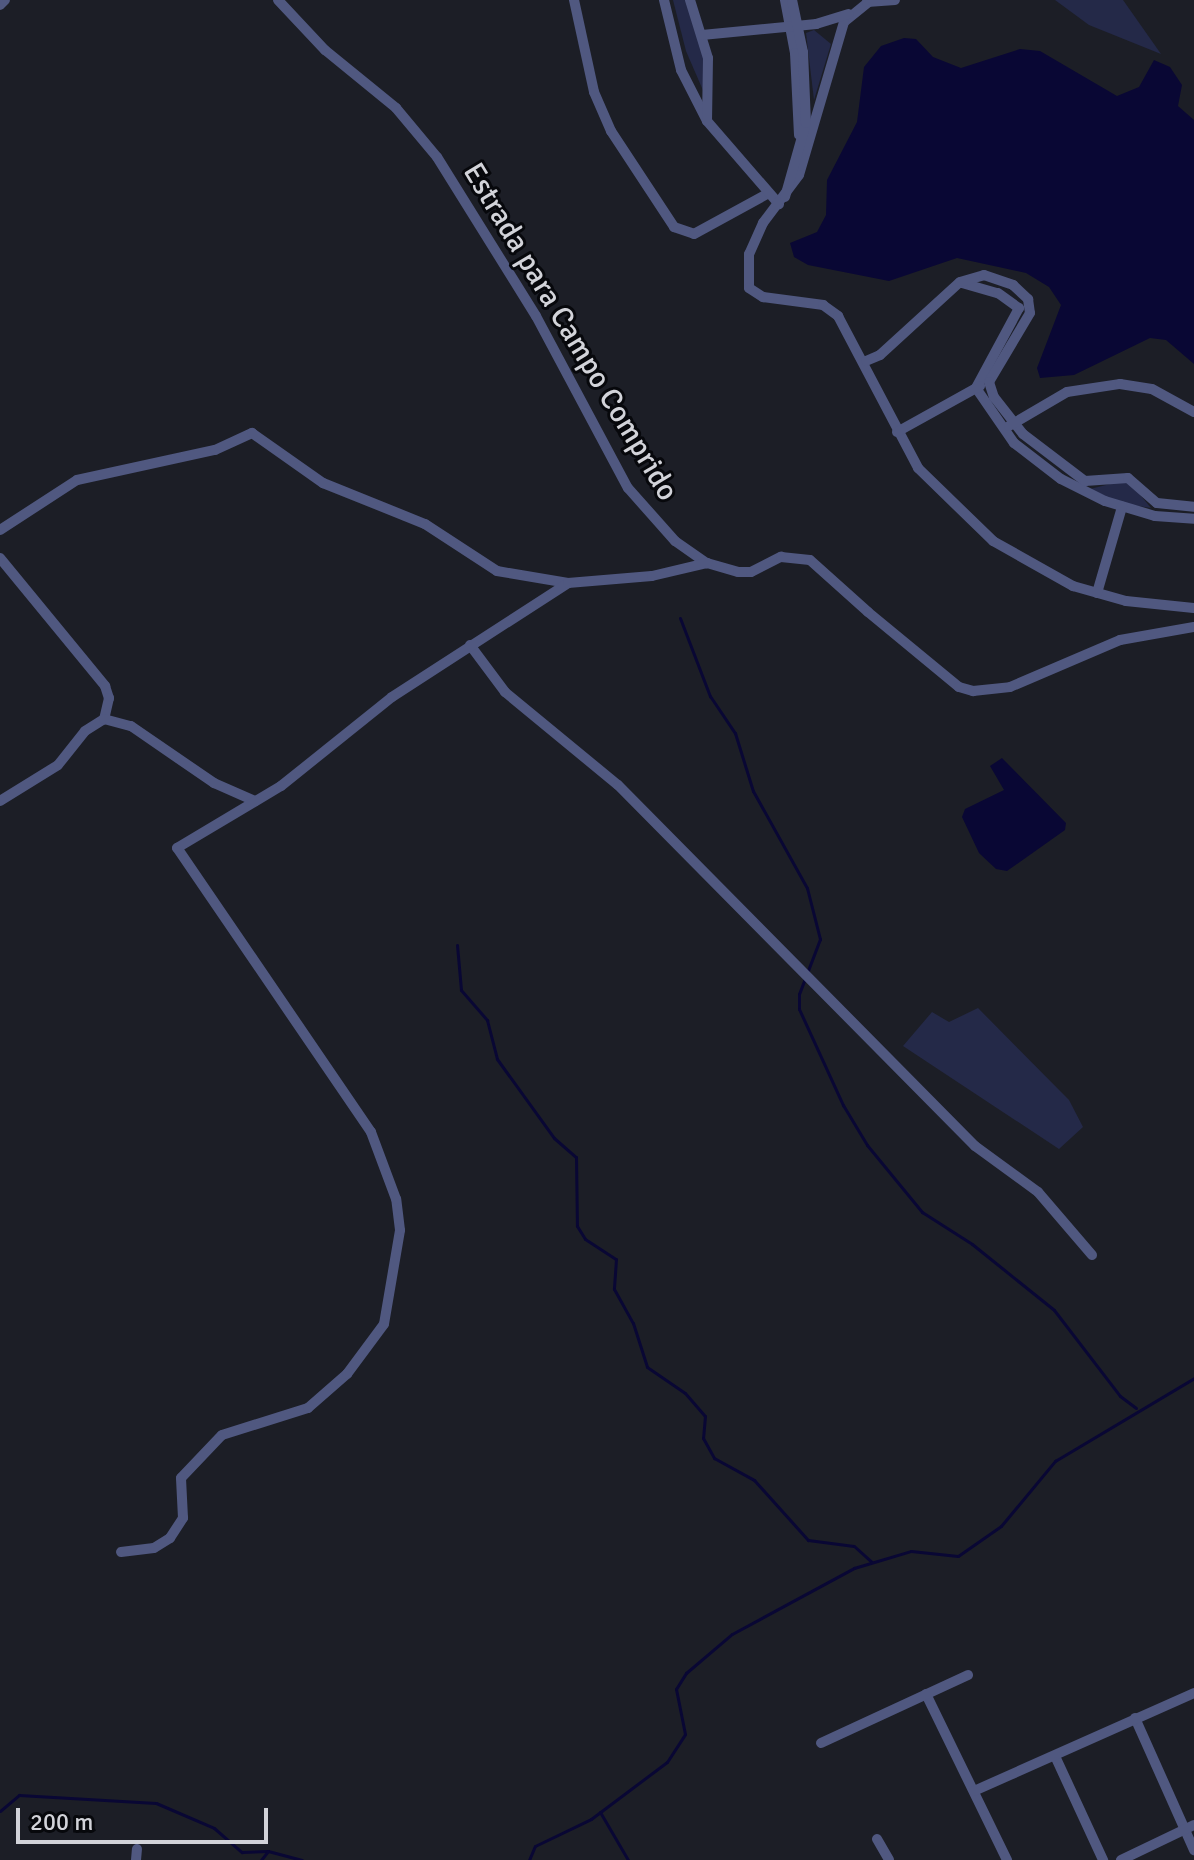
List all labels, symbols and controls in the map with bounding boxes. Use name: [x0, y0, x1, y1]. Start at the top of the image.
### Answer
street label: Estrada para Campo Comprido: [455, 157, 685, 507]
scale bar: [20, 1792, 272, 1842]
text: 200 m: [30, 1807, 93, 1837]

